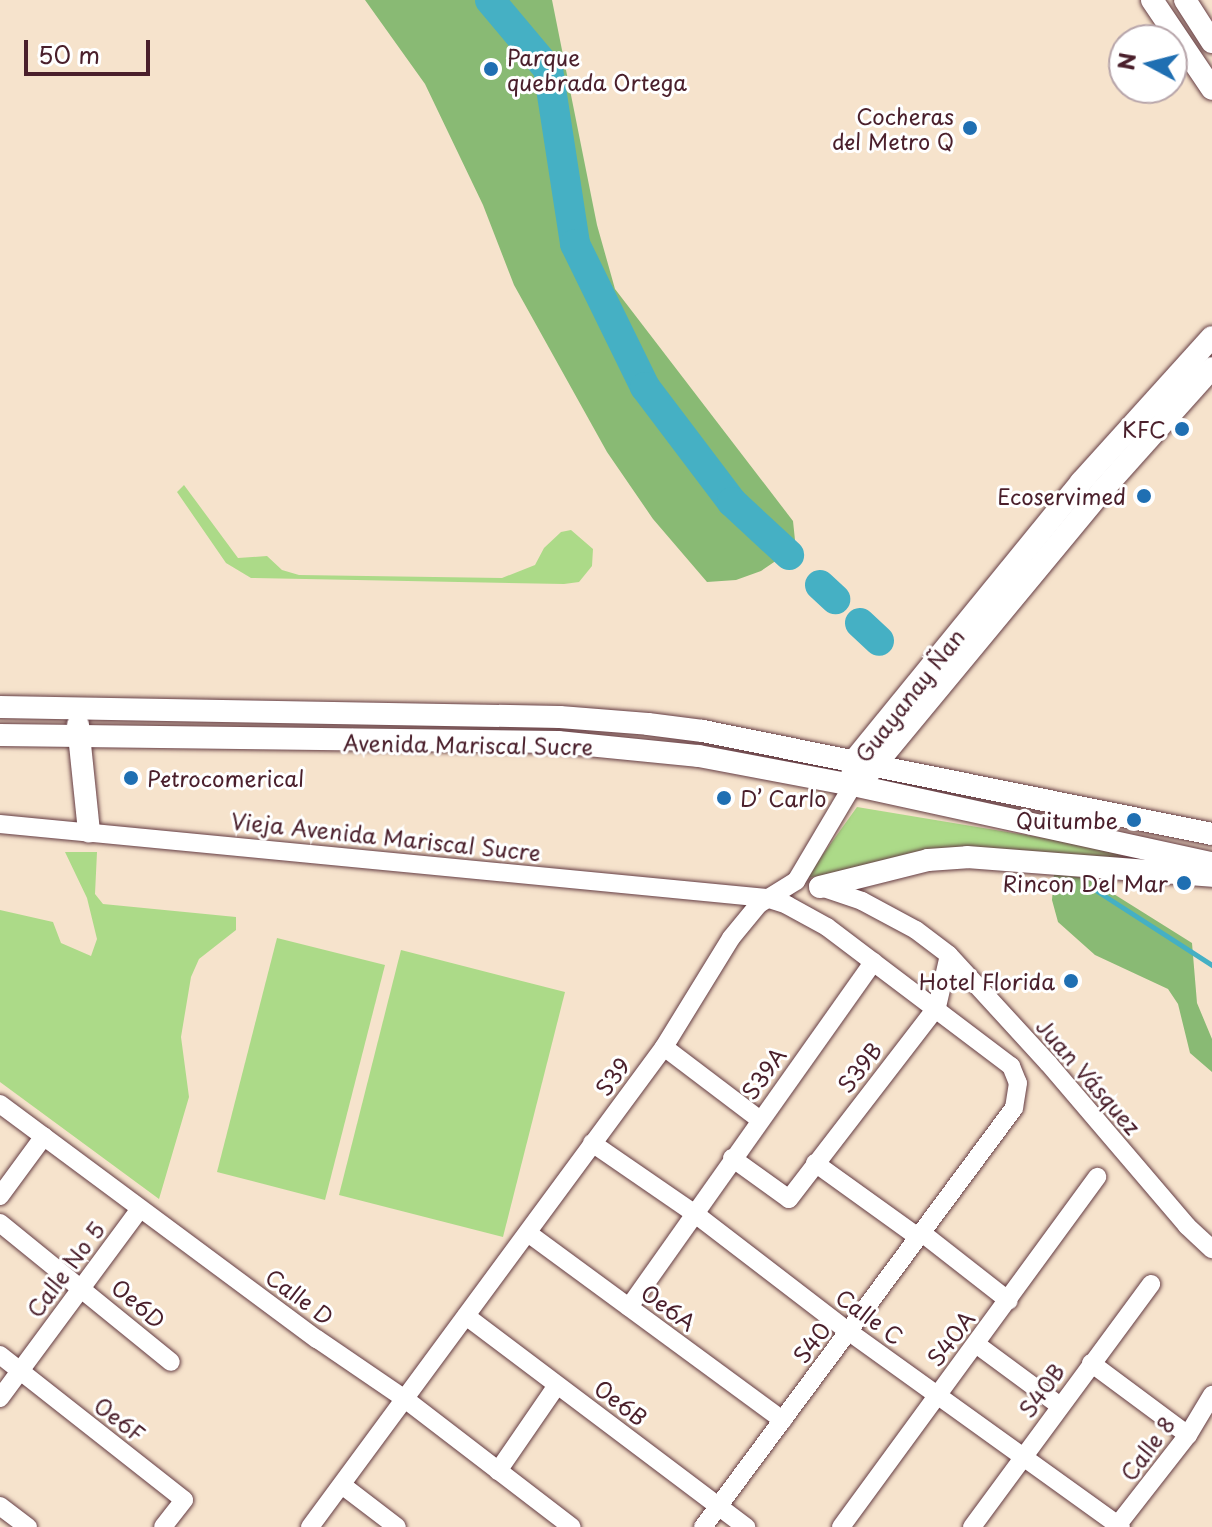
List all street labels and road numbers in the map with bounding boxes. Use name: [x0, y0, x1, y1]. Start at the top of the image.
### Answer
street label: Guayanay Ñan: [849, 623, 969, 767]
street label: Avenida Mariscal Sucre: [342, 729, 594, 759]
street label: Vieja Avenida Mariscal Sucre: [230, 807, 542, 865]
street label: Juan Vásquez: [1032, 1013, 1146, 1139]
street label: S39B: [831, 1037, 887, 1097]
street label: S39A: [735, 1042, 791, 1104]
street label: S39: [589, 1052, 635, 1100]
street label: Calle No 5: [21, 1217, 109, 1321]
street label: Calle D: [261, 1262, 339, 1330]
street label: Oe6D: [107, 1273, 171, 1333]
street label: Oe6A: [637, 1278, 701, 1336]
street label: Calle C: [831, 1282, 909, 1350]
street label: S40A: [921, 1305, 979, 1371]
street label: S40: [787, 1316, 835, 1368]
street label: S40B: [1013, 1358, 1069, 1422]
street label: Oe6B: [590, 1374, 652, 1430]
street label: Oe6F: [89, 1391, 151, 1447]
street label: Calle 8: [1114, 1410, 1180, 1486]

